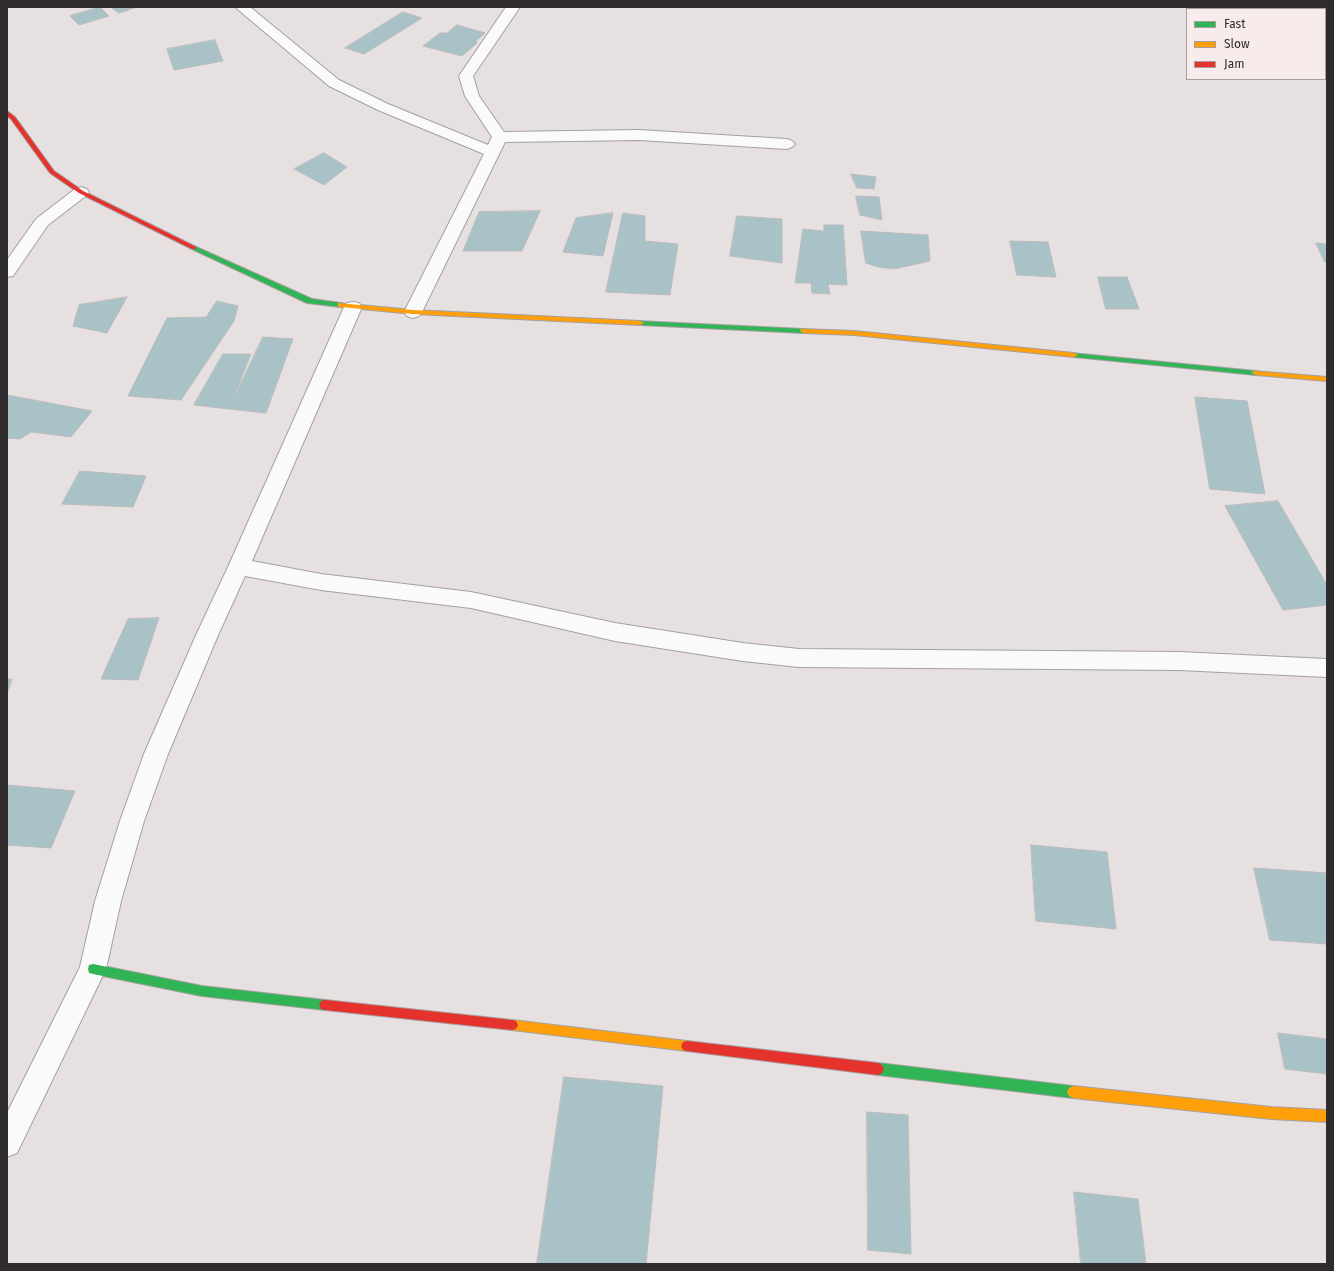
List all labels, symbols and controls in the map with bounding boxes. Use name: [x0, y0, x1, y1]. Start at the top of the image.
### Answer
legend: [1186, 8, 1326, 80]
text: Fast: [1224, 17, 1246, 31]
text: Slow: [1224, 37, 1250, 51]
text: Jam: [1224, 57, 1244, 71]

